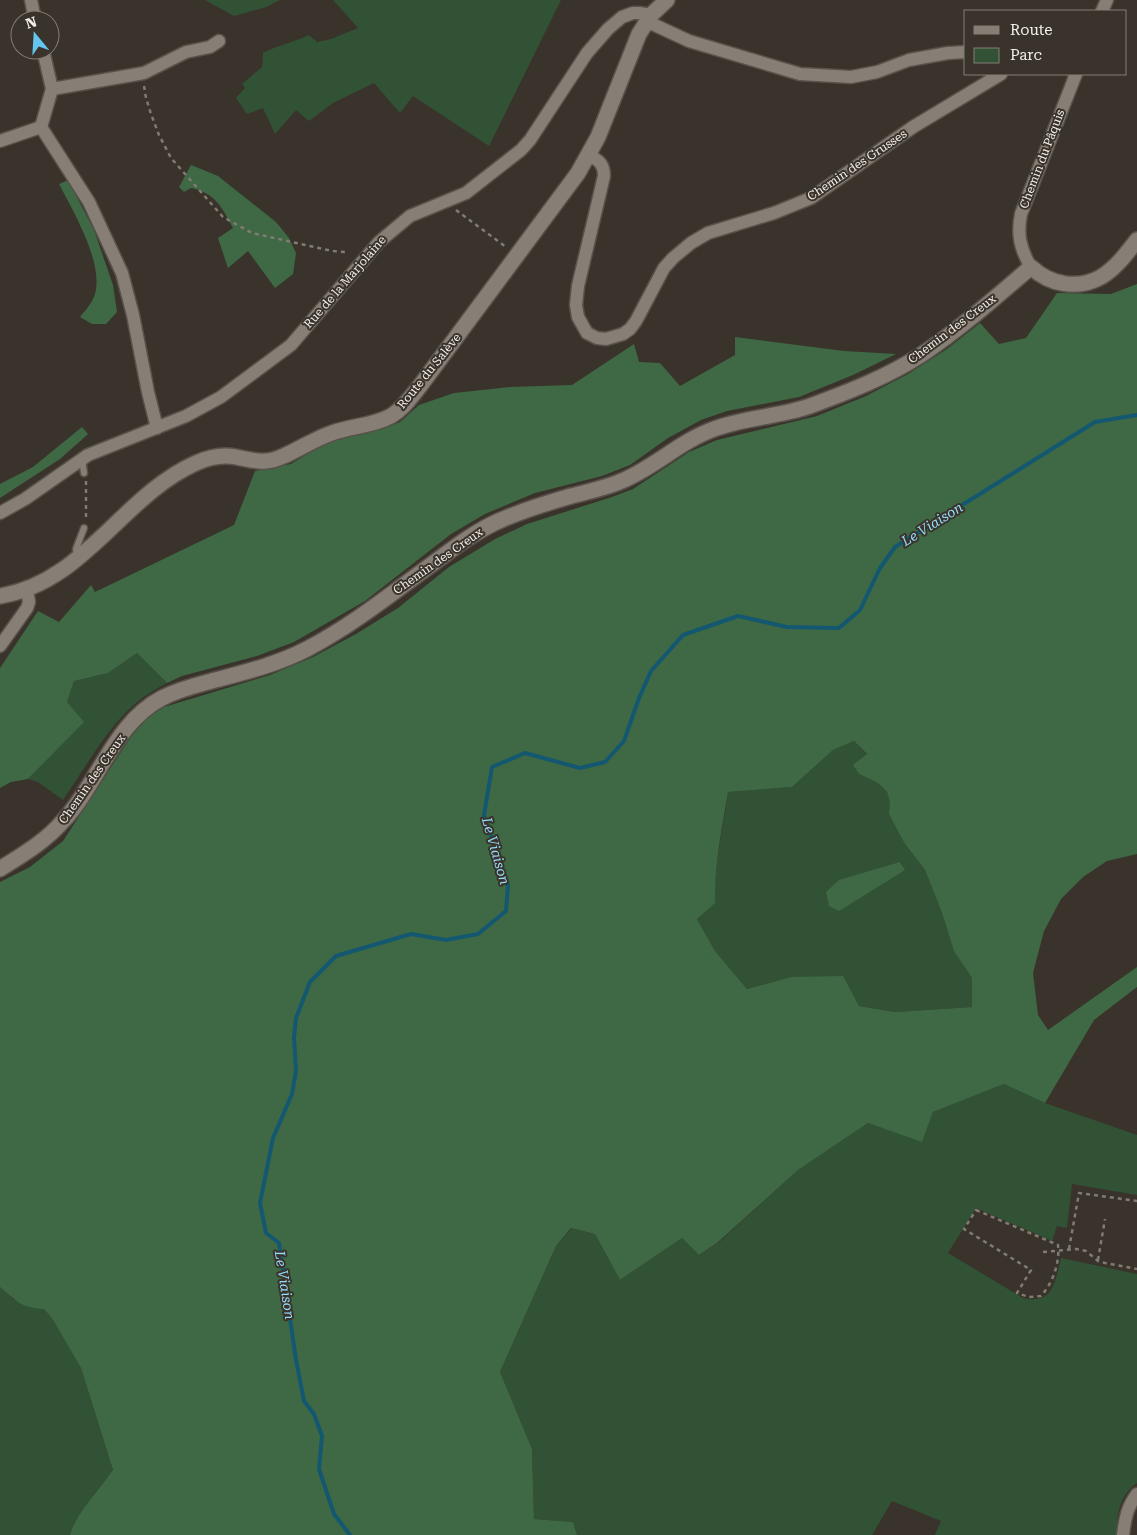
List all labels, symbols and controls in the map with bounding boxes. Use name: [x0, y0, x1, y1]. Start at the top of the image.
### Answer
north arrow: [10, 10, 60, 60]
legend: [964, 10, 1127, 75]
text: N: [23, 13, 39, 32]
text: Route: [1010, 21, 1052, 39]
text: Parc: [1010, 46, 1042, 64]
street label: Chemin du Pâquis: [1017, 107, 1067, 211]
street label: Chemin des Grusses: [805, 126, 910, 203]
street label: Rue de la Marjolaine: [301, 233, 389, 331]
street label: Chemin des Creux: [905, 291, 999, 367]
street label: Route du Salève: [394, 330, 464, 411]
water label: Le Viaison: [898, 499, 966, 550]
street label: Chemin des Creux: [391, 525, 486, 597]
street label: Chemin des Creux: [56, 731, 128, 826]
water label: Le Viaison: [478, 815, 513, 887]
water label: Le Viaison: [272, 1249, 298, 1321]

